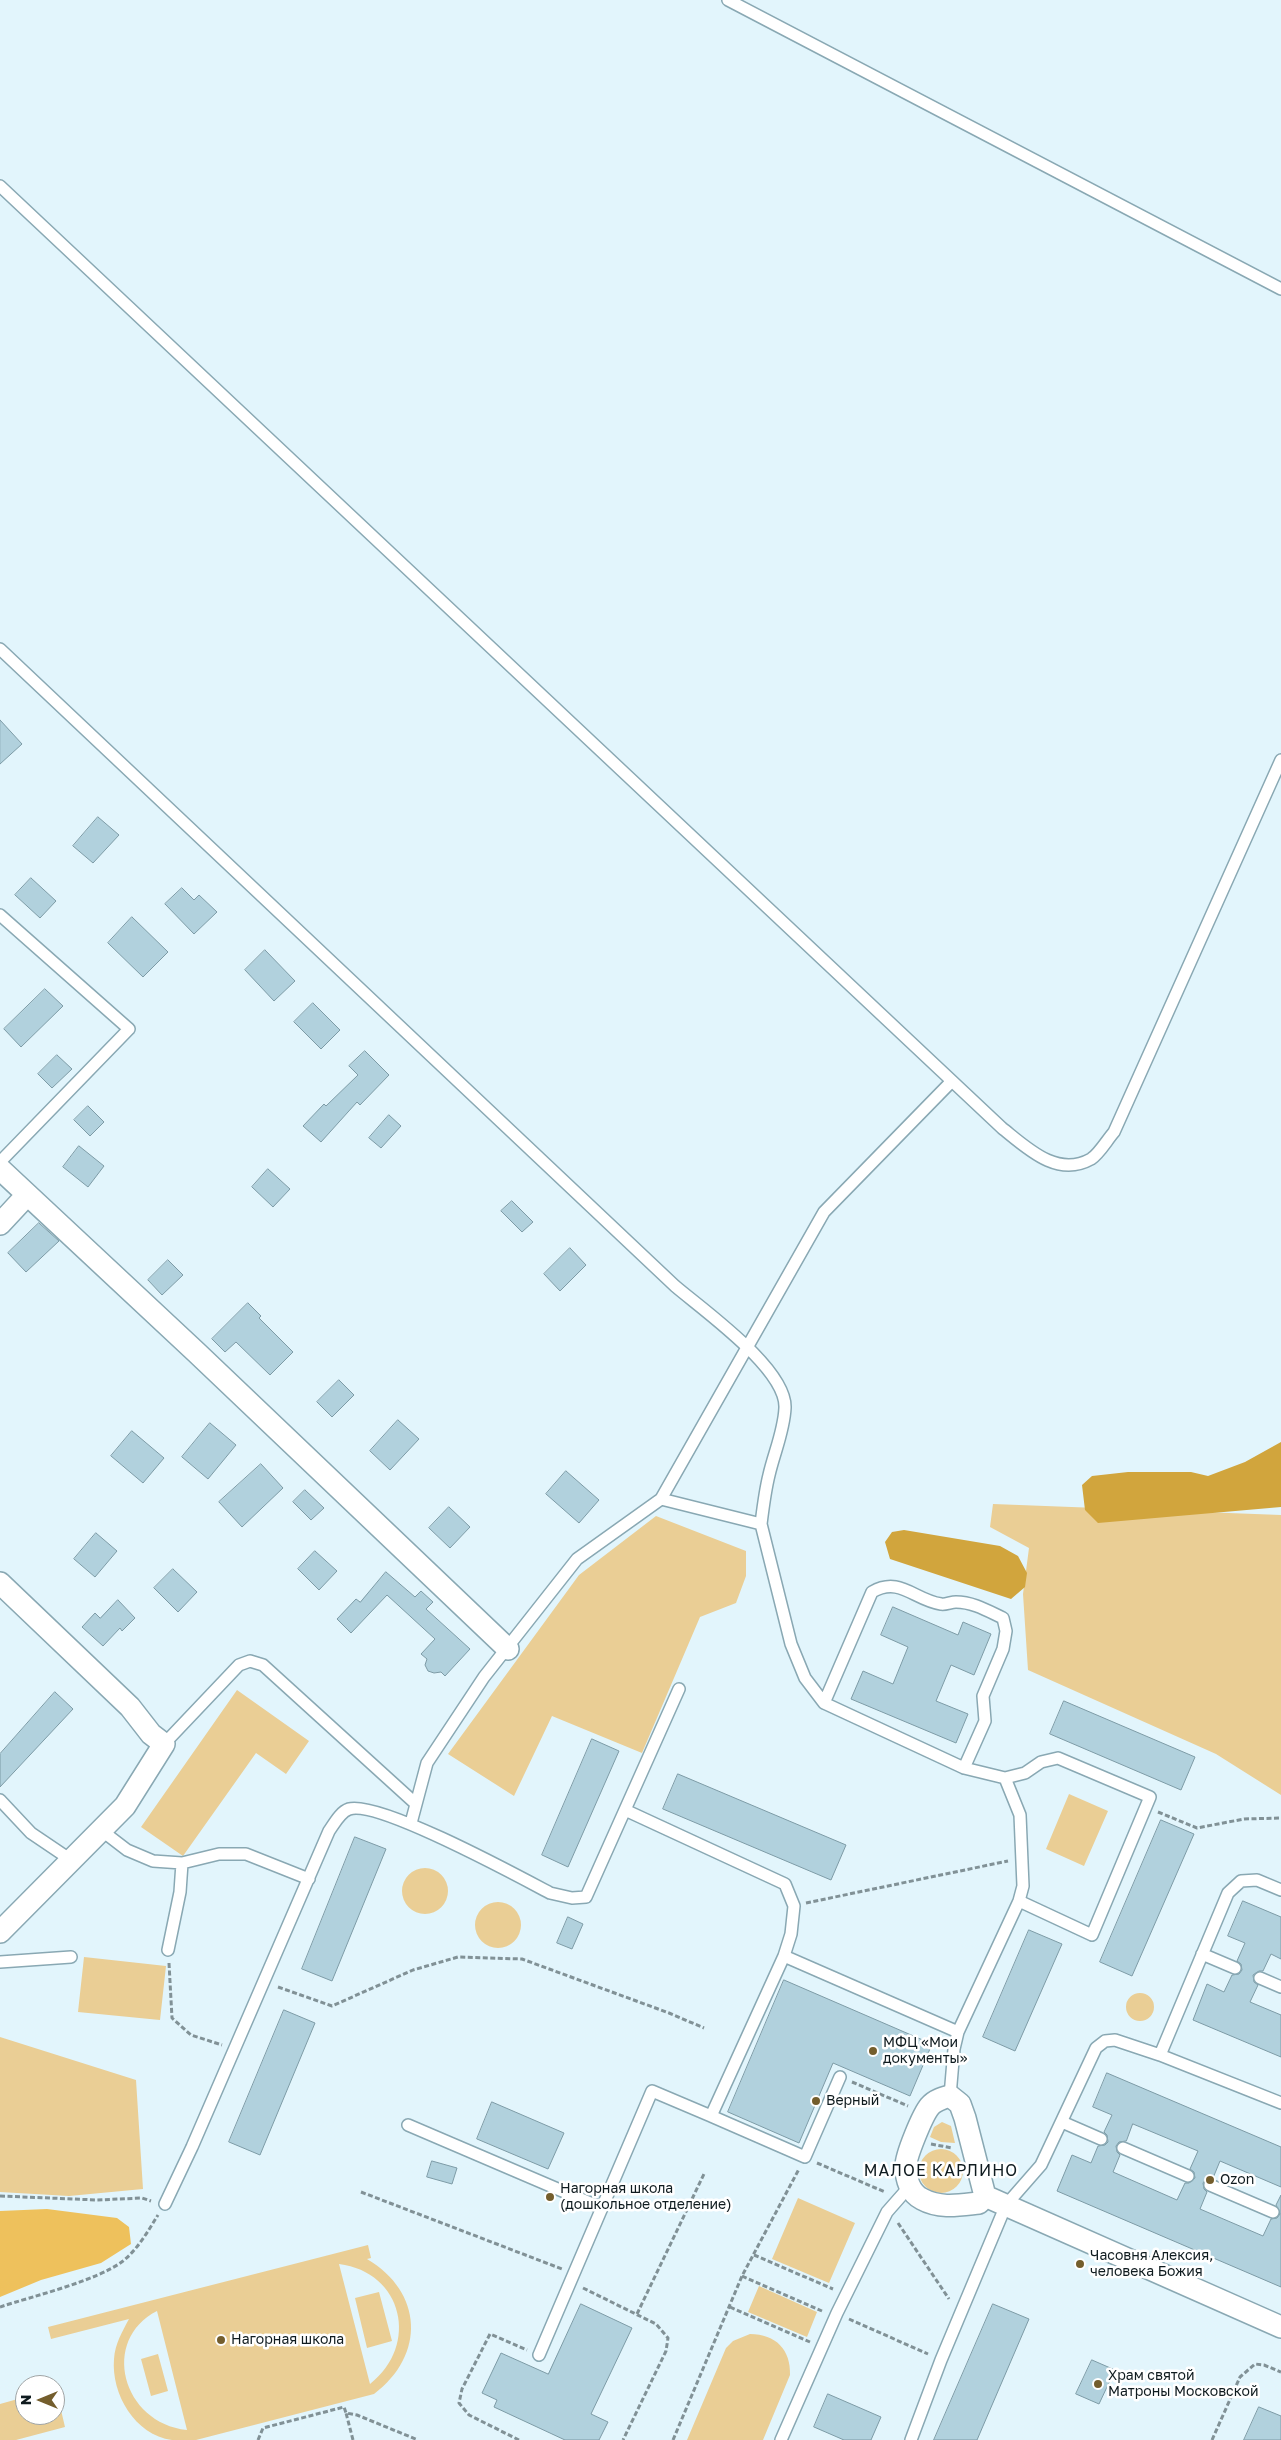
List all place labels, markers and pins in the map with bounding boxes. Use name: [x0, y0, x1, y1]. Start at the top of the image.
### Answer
place label: МФЦ «Мои документы»: [883, 2035, 967, 2068]
marker: МФЦ «Мои документы»: [867, 2045, 879, 2057]
place label: Верный: [826, 2093, 879, 2109]
marker: Верный: [810, 2095, 822, 2107]
place label: Ozon: [1220, 2172, 1254, 2188]
marker: Ozon: [1204, 2174, 1216, 2186]
place label: Нагорная школа (дошкольное отделение): [560, 2181, 731, 2214]
marker: Нагорная школа (дошкольное отделение): [544, 2191, 556, 2203]
place label: Часовня Алексия, человека Божия: [1090, 2248, 1213, 2280]
marker: Часовня Алексия, человека Божия: [1074, 2258, 1086, 2270]
place label: Нагорная школа: [231, 2332, 344, 2348]
marker: Нагорная школа: [215, 2334, 227, 2346]
place label: Храм святой Матроны Моcковской: [1108, 2368, 1258, 2400]
marker: Храм святой Матроны Моcковской: [1092, 2378, 1104, 2390]

